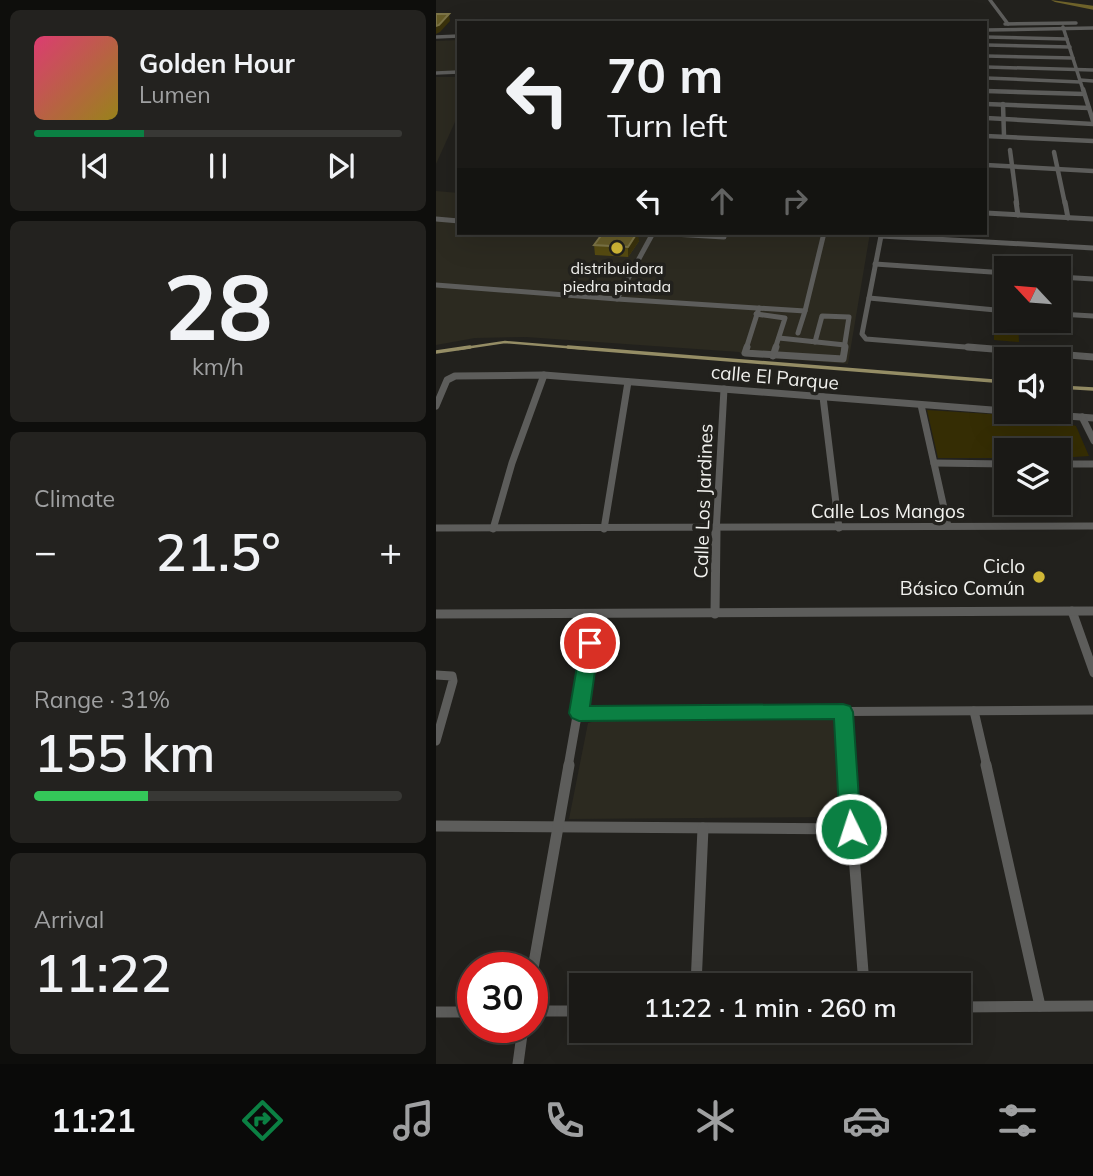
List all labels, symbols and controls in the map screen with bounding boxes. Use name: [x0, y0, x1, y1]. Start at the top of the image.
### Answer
text: 70 m: [607, 44, 723, 105]
text: Golden Hour: [139, 47, 295, 80]
icon: left: [492, 49, 583, 140]
text: Lumen: [139, 80, 211, 109]
text: Turn left: [607, 105, 727, 145]
icon: previous: [76, 147, 114, 185]
icon: pause: [199, 147, 237, 185]
icon: next: [322, 147, 360, 185]
icon: left: [630, 182, 668, 220]
icon: ahead: [703, 182, 741, 220]
icon: right: [776, 182, 814, 220]
marker: distribuidora piedra pintada: [609, 240, 625, 256]
text: 28: [163, 249, 273, 363]
north arrow: [994, 256, 1071, 332]
map controls: [994, 256, 1071, 515]
place label: distribuidora piedra pintada: [563, 258, 671, 296]
button: sound: [994, 347, 1071, 424]
text: km/h: [192, 352, 244, 381]
street label: calle El Parque: [710, 359, 840, 395]
street label: Calle Los Jardines: [688, 423, 718, 579]
button: layers: [994, 438, 1071, 515]
text: Climate: [34, 484, 115, 513]
street label: Calle Los Mangos: [811, 499, 965, 523]
text: 21.5°: [155, 519, 281, 584]
text: −: [34, 527, 57, 575]
text: +: [379, 527, 402, 575]
place label: Ciclo Básico Común: [900, 554, 1025, 600]
marker: Ciclo Básico Común: [1031, 569, 1047, 585]
pin: [560, 613, 620, 673]
icon: arrive: [571, 624, 609, 662]
text: Range · 31%: [34, 685, 170, 714]
text: 155 km: [34, 720, 215, 785]
position arrow: [814, 792, 888, 866]
text: Arrival: [34, 905, 104, 934]
text: 11:22: [34, 940, 171, 1005]
speed limit sign: 30: [457, 952, 548, 1043]
text: 11:22 · 1 min · 260 m: [643, 991, 897, 1024]
icon: directions: [238, 1096, 287, 1145]
icon: music: [389, 1096, 438, 1145]
icon: phone: [540, 1096, 589, 1145]
icon: climate: [691, 1096, 740, 1145]
icon: car: [842, 1096, 891, 1145]
icon: filters: [993, 1096, 1042, 1145]
text: 11:21: [51, 1100, 136, 1140]

